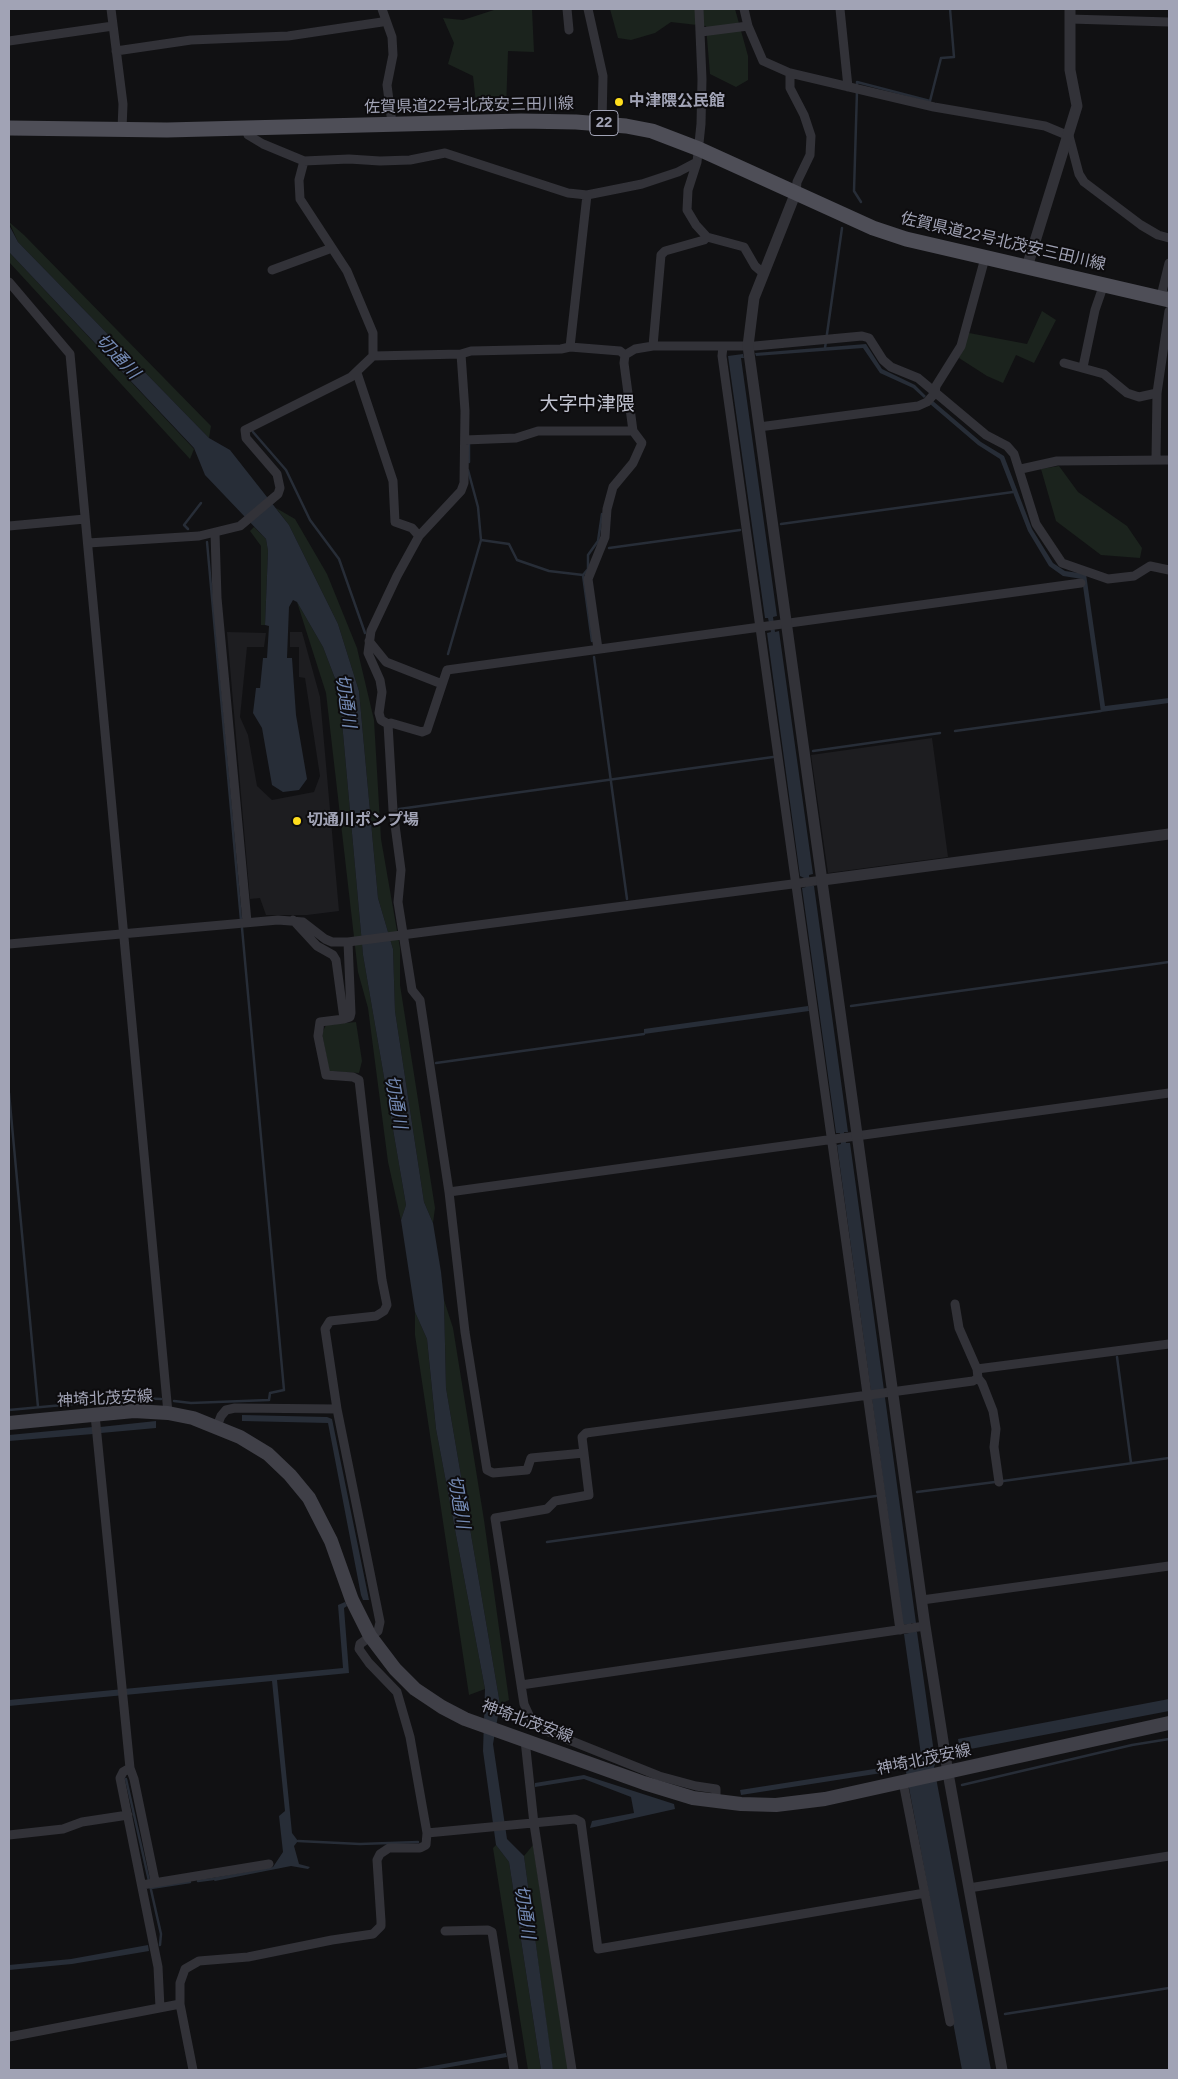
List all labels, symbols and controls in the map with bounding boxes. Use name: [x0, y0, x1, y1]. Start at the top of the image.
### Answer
place label: 中津隈公民館: [629, 92, 725, 112]
street label: 佐賀県道22号北茂安三田川線: [364, 95, 574, 117]
marker: 中津隈公民館: [613, 96, 625, 108]
road number: 22: [590, 110, 618, 136]
street label: 佐賀県道22号北茂安三田川線: [899, 209, 1107, 275]
water label: 切通川: [90, 330, 144, 384]
district label: 大字中津隈: [540, 394, 634, 416]
water label: 切通川: [331, 673, 359, 729]
place label: 切通川ポンプ場: [307, 811, 419, 831]
marker: 切通川ポンプ場: [291, 815, 303, 827]
water label: 切通川: [380, 1074, 410, 1130]
street label: 神埼北茂安線: [57, 1387, 153, 1411]
water label: 切通川: [443, 1474, 473, 1530]
street label: 神埼北茂安線: [479, 1697, 575, 1747]
street label: 神埼北茂安線: [875, 1741, 973, 1779]
water label: 切通川: [510, 1884, 538, 1940]

